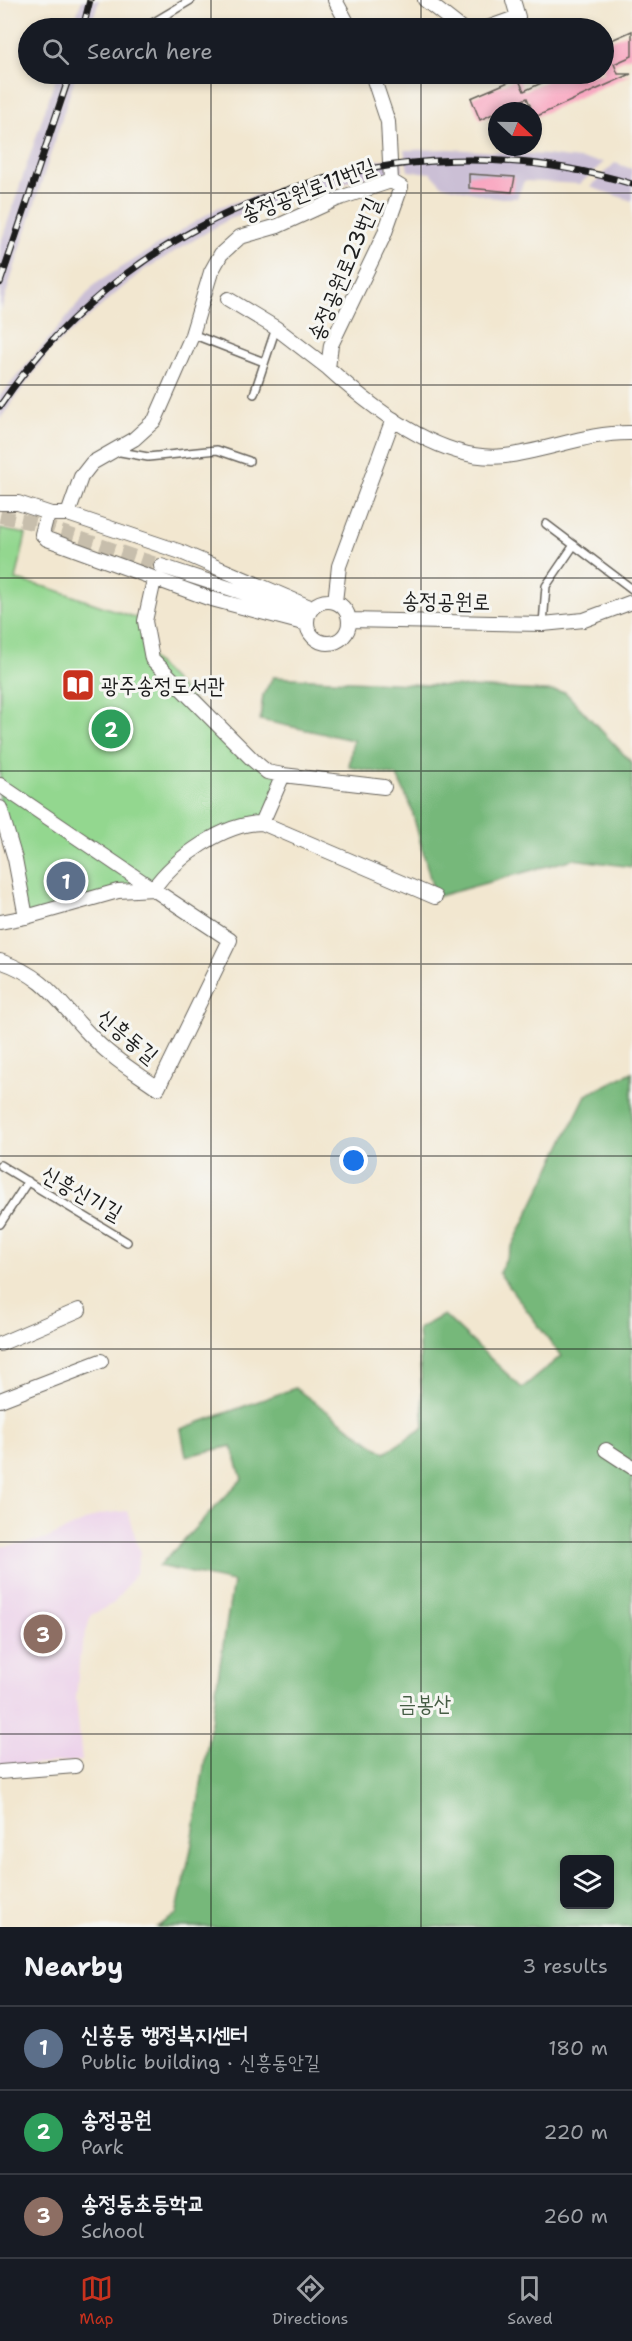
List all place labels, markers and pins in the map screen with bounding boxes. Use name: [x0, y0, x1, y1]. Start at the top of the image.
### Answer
library icon: 광주송정도서관: [60, 667, 96, 703]
place label: 광주송정도서관: [101, 671, 225, 700]
pin: 2: [92, 706, 130, 752]
pin: 1: [46, 858, 86, 904]
pin: 3: [24, 1612, 63, 1656]

